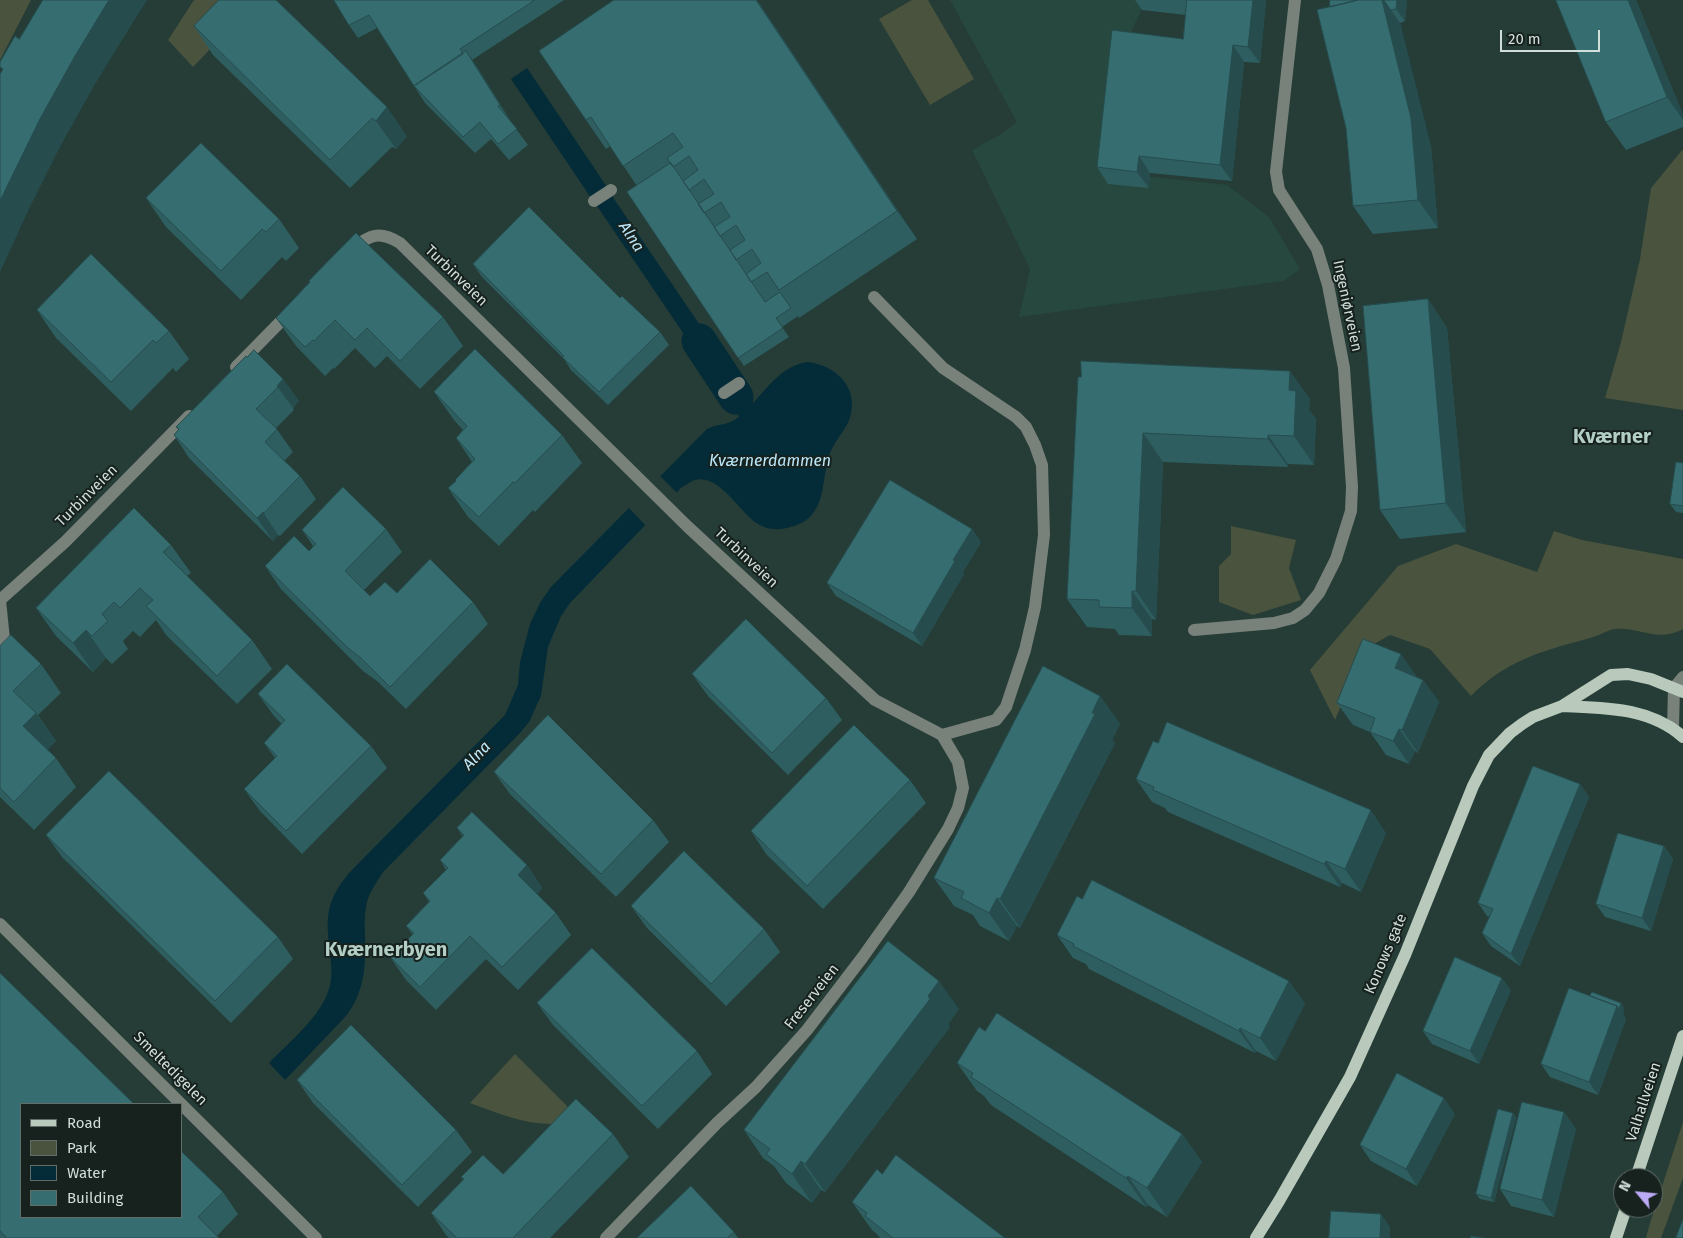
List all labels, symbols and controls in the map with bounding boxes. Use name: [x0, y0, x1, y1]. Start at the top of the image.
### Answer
scale bar: [1503, 20, 1603, 52]
text: 20 m: [1508, 30, 1541, 48]
water label: Alna: [614, 218, 648, 256]
street label: Turbinveien: [421, 242, 491, 310]
street label: Ingeniørveien: [1329, 259, 1365, 353]
district label: Kværner: [1573, 425, 1651, 449]
water label: Kværnerdammen: [709, 452, 831, 472]
street label: Turbinveien: [52, 461, 122, 531]
street label: Turbinveien: [711, 524, 781, 592]
water label: Alna: [459, 738, 495, 774]
street label: Konows gate: [1361, 911, 1411, 997]
district label: Kværnerbyen: [325, 938, 447, 962]
street label: Freserveien: [781, 961, 843, 1033]
street label: Smeltedigelen: [129, 1028, 211, 1110]
street label: Valhallveien: [1623, 1060, 1665, 1144]
legend: [20, 1103, 182, 1218]
text: Road: [67, 1114, 102, 1132]
text: Park: [67, 1139, 97, 1157]
text: Water: [67, 1164, 106, 1182]
north arrow: [1613, 1168, 1663, 1218]
text: N: [1616, 1178, 1635, 1194]
text: Building: [67, 1189, 123, 1207]

